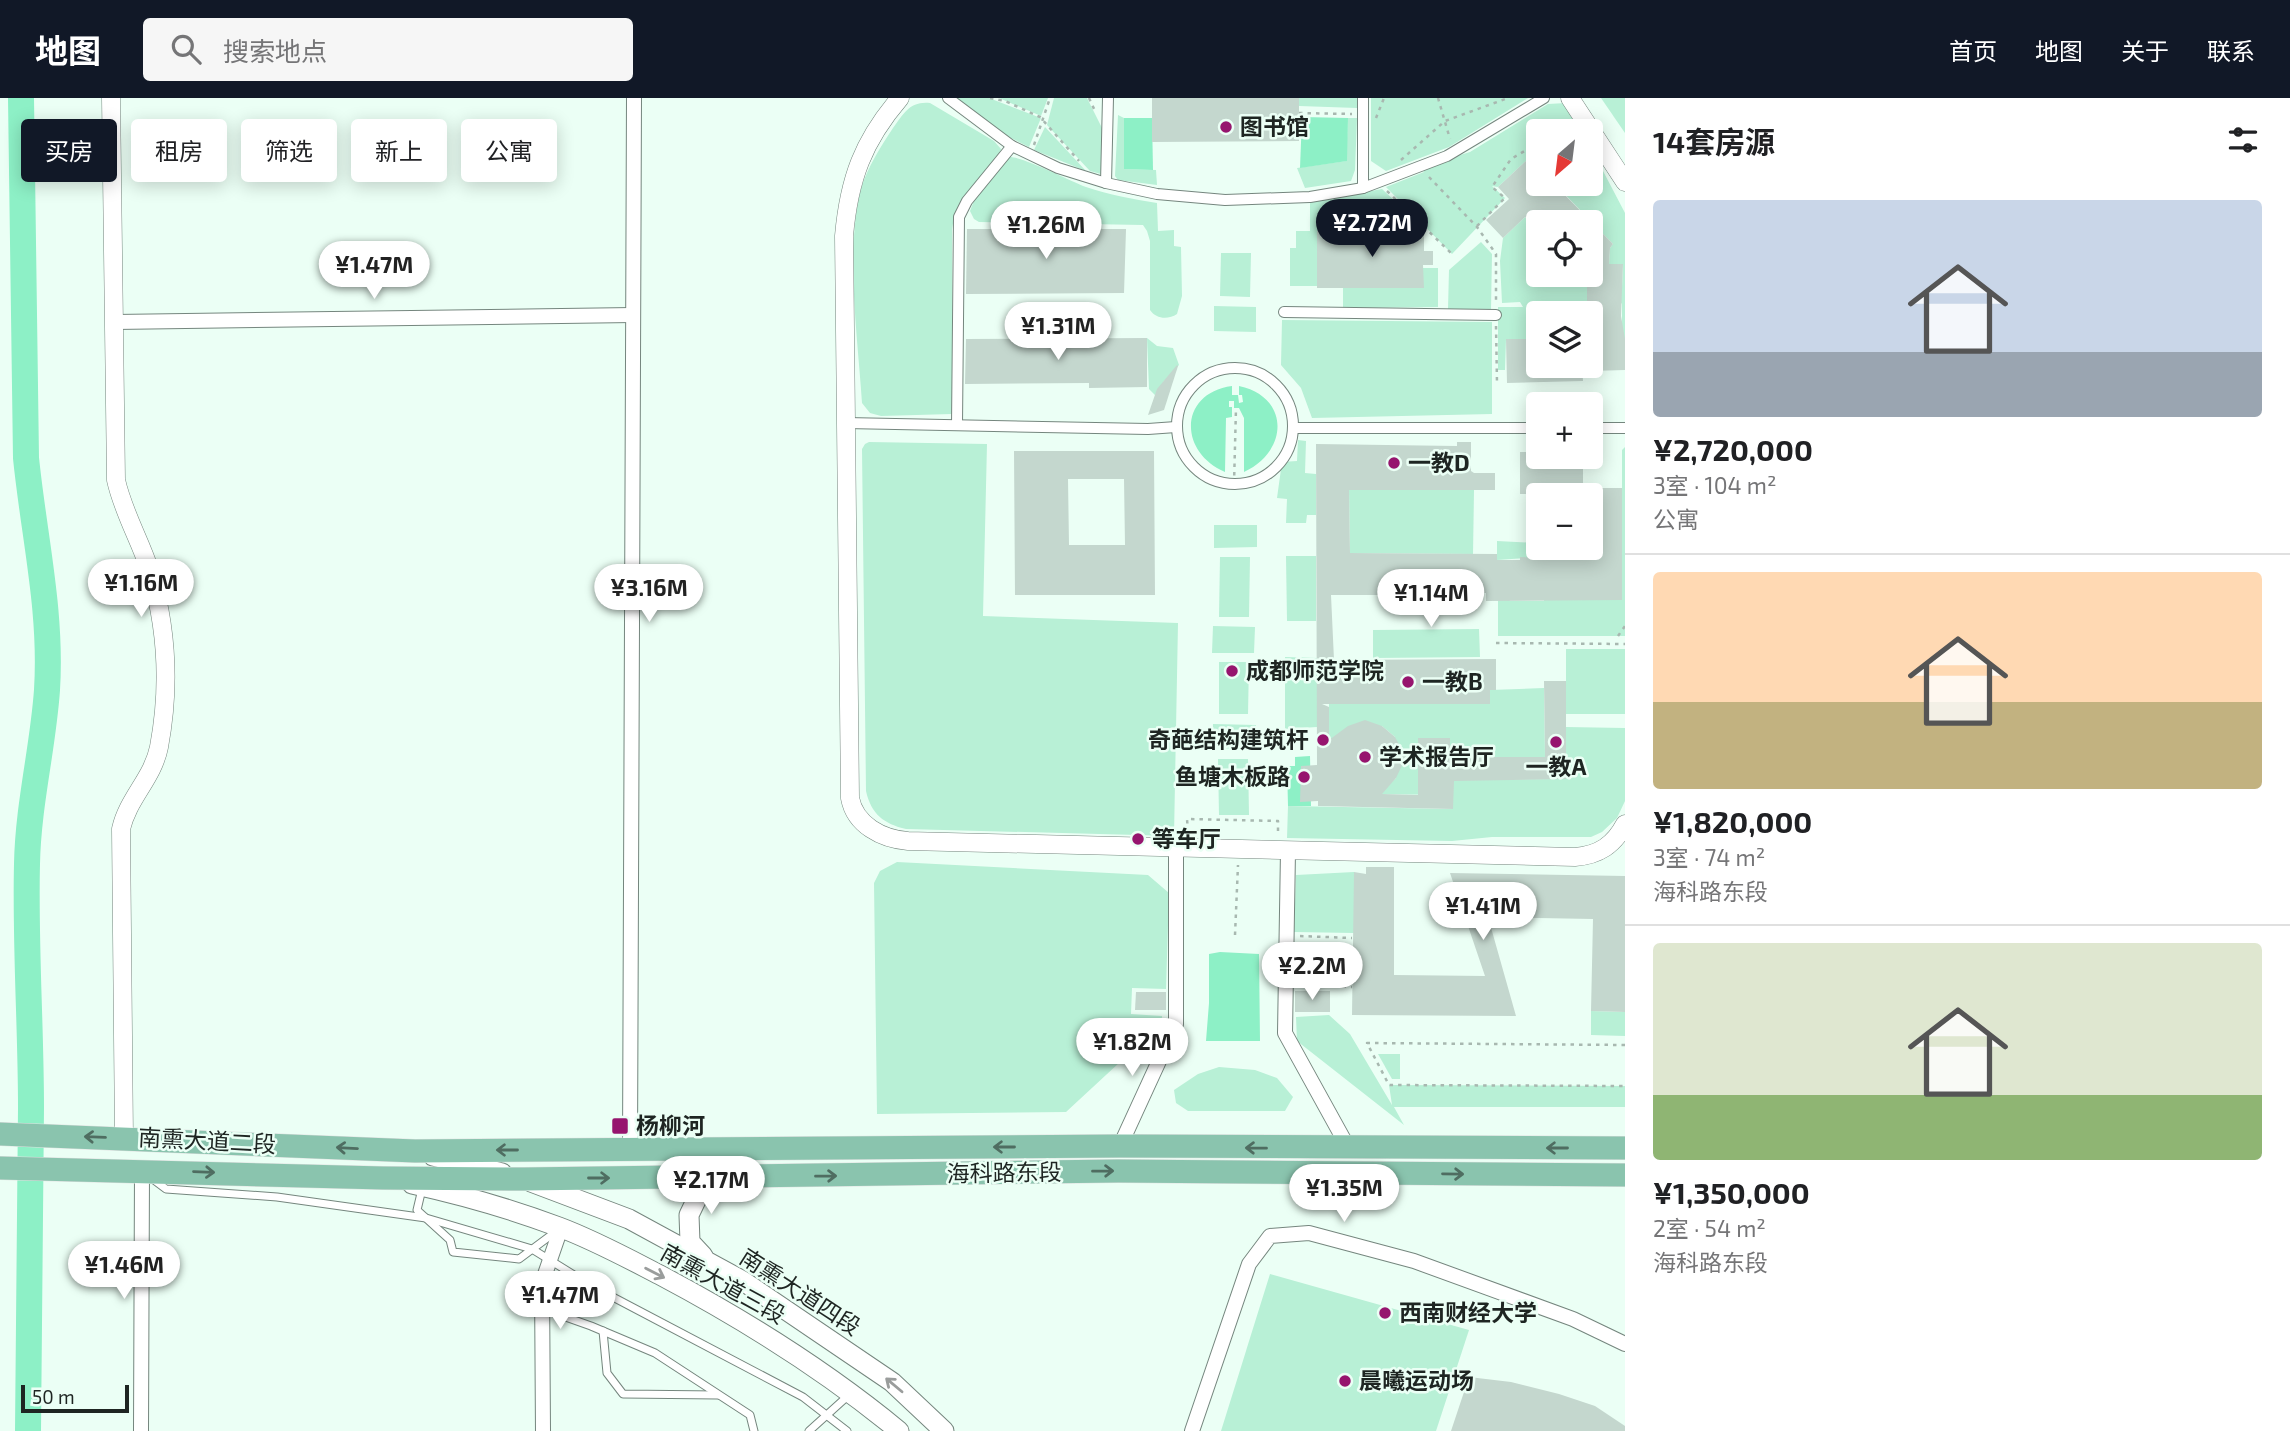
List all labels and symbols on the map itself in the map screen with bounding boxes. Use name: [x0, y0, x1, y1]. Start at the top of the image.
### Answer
place label: 图书馆: [1240, 112, 1309, 140]
marker: 图书馆: [1218, 119, 1234, 135]
north arrow: [1526, 119, 1603, 196]
pin: ¥2.72M: [1315, 200, 1429, 259]
pin: ¥1.26M: [989, 202, 1103, 261]
pin: ¥1.47M: [317, 242, 431, 301]
pin: ¥1.31M: [1001, 302, 1115, 362]
place label: 一教D: [1408, 448, 1470, 476]
marker: 一教D: [1386, 455, 1402, 471]
pin: ¥1.16M: [84, 560, 198, 619]
pin: ¥3.16M: [592, 564, 706, 624]
pin: ¥1.14M: [1374, 570, 1488, 629]
place label: 成都师范学院: [1246, 656, 1384, 684]
marker: 成都师范学院: [1224, 663, 1240, 679]
place label: 一教B: [1422, 667, 1483, 695]
marker: 一教B: [1400, 674, 1416, 690]
place label: 奇葩结构建筑杆: [1148, 725, 1309, 753]
marker: 奇葩结构建筑杆: [1315, 732, 1331, 748]
marker: 一教A: [1548, 734, 1564, 750]
place label: 学术报告厅: [1379, 742, 1494, 770]
marker: 学术报告厅: [1357, 749, 1373, 765]
place label: 一教A: [1525, 752, 1587, 780]
place label: 鱼塘木板路: [1175, 762, 1290, 790]
marker: 鱼塘木板路: [1296, 769, 1312, 785]
place label: 等车厅: [1152, 824, 1221, 852]
marker: 等车厅: [1130, 831, 1146, 847]
pin: ¥1.41M: [1426, 882, 1540, 942]
pin: ¥2.2M: [1263, 942, 1361, 1002]
pin: ¥1.82M: [1075, 1018, 1189, 1078]
place label: 杨柳河: [636, 1111, 705, 1139]
marker: 杨柳河: [610, 1116, 630, 1136]
street label: 南熏大道二段: [137, 1122, 277, 1158]
one-way arrow: [84, 1130, 107, 1143]
one-way arrow: [993, 1140, 1016, 1154]
one-way arrow: [335, 1141, 358, 1154]
one-way arrow: [1245, 1141, 1268, 1155]
one-way arrow: [1546, 1141, 1569, 1155]
one-way arrow: [496, 1143, 519, 1157]
pin: ¥2.17M: [654, 1156, 768, 1216]
street label: 海科路东段: [946, 1157, 1062, 1187]
one-way arrow: [1091, 1164, 1114, 1178]
pin: ¥1.35M: [1287, 1164, 1401, 1224]
one-way arrow: [192, 1166, 215, 1179]
one-way arrow: [1441, 1167, 1464, 1181]
one-way arrow: [814, 1169, 837, 1182]
one-way arrow: [587, 1171, 610, 1185]
street label: 南熏大道三段: [656, 1237, 791, 1329]
pin: ¥1.46M: [67, 1242, 181, 1301]
street label: 南熏大道四段: [735, 1242, 866, 1340]
one-way arrow: [644, 1266, 665, 1280]
pin: ¥1.47M: [503, 1272, 617, 1331]
place label: 西南财经大学: [1399, 1298, 1537, 1326]
marker: 西南财经大学: [1377, 1305, 1393, 1321]
place label: 晨曦运动场: [1359, 1366, 1474, 1394]
marker: 晨曦运动场: [1337, 1373, 1353, 1389]
one-way arrow: [885, 1377, 903, 1392]
scale bar: [21, 1382, 130, 1414]

